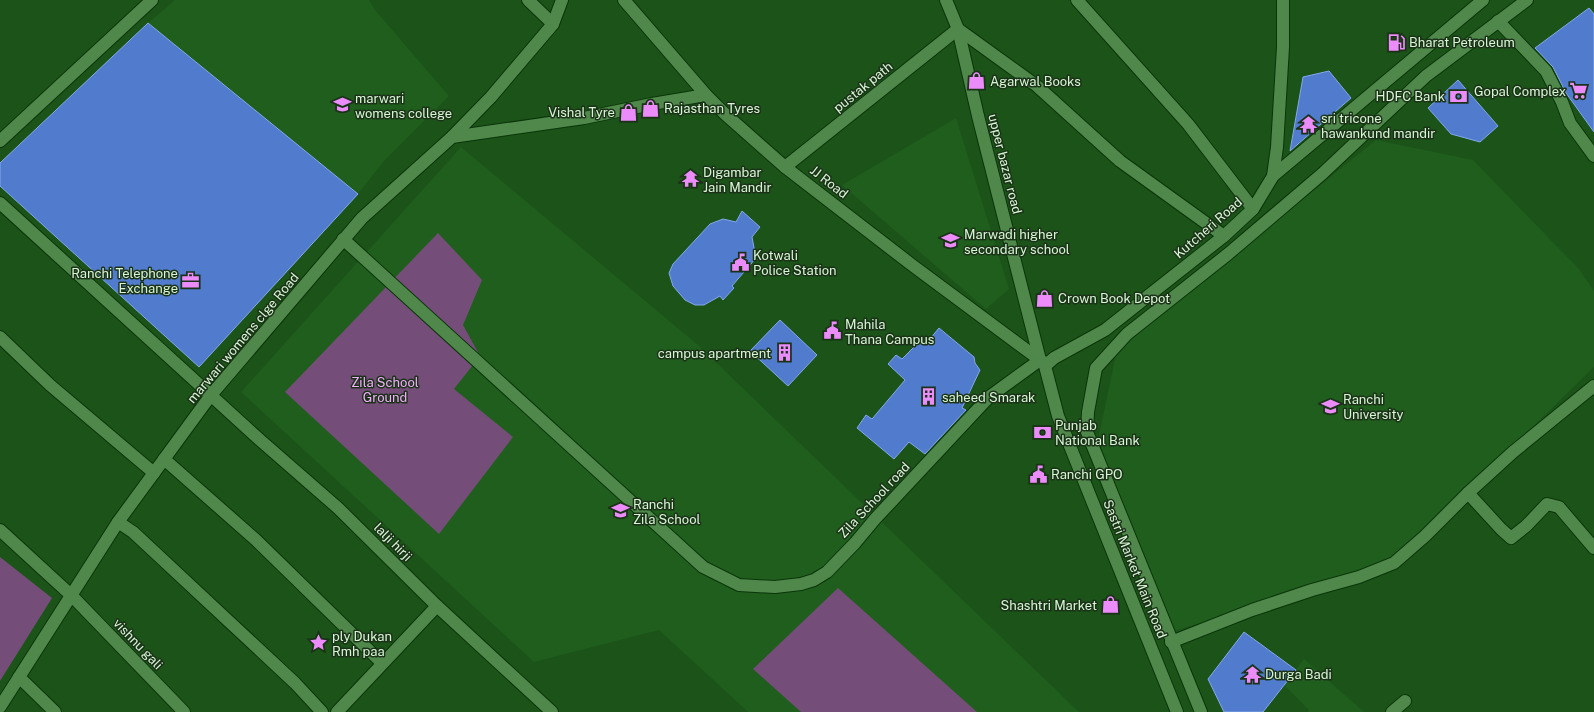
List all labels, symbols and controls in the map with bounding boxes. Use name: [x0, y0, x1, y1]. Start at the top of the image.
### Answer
fuel station icon: Bharat Petroleum: [1386, 32, 1406, 52]
place label: Bharat Petroleum: [1409, 35, 1515, 50]
street label: pustak path: [831, 59, 895, 115]
shop icon: Agarwal Books: [967, 71, 987, 91]
place label: Agarwal Books: [990, 74, 1081, 89]
supermarket icon: Gopal Complex: [1569, 81, 1589, 101]
place label: Gopal Complex: [1474, 84, 1566, 99]
bank icon: HDFC Bank: [1448, 86, 1468, 106]
place label: HDFC Bank: [1375, 89, 1445, 104]
place label: marwari womens college: [355, 91, 452, 121]
school or university icon: marwari womens college: [332, 95, 352, 115]
shop icon: Rajasthan Tyres: [641, 98, 661, 118]
place label: Rajasthan Tyres: [664, 101, 760, 116]
shop icon: Vishal Tyre: [618, 102, 638, 122]
place label: Vishal Tyre: [548, 105, 615, 120]
place label: sri tricone hawankund mandir: [1321, 111, 1435, 141]
street label: upper bazar road: [985, 112, 1025, 216]
temple icon: sri tricone hawankund mandir: [1298, 115, 1318, 135]
street label: JJ Road: [807, 163, 851, 201]
place label: Digambar Jain Mandir: [703, 165, 772, 195]
temple icon: Digambar Jain Mandir: [680, 169, 700, 189]
street label: Kutcheri Road: [1171, 194, 1245, 262]
place label: Marwadi higher secondary school: [964, 227, 1070, 257]
school or university icon: Marwadi higher secondary school: [941, 231, 961, 251]
place label: Kotwali Police Station: [753, 248, 837, 278]
public building icon: Kotwali Police Station: [730, 252, 750, 272]
place label: Ranchi Telephone Exchange: [71, 266, 178, 296]
office icon: Ranchi Telephone Exchange: [181, 270, 201, 290]
street label: marwari womens clge Road: [184, 270, 302, 406]
shop icon: Crown Book Depot: [1035, 288, 1055, 308]
place label: Crown Book Depot: [1058, 291, 1170, 306]
place label: Mahila Thana Campus: [845, 317, 934, 347]
public building icon: Mahila Thana Campus: [822, 321, 842, 341]
building icon: campus apartment: [774, 343, 794, 363]
place label: campus apartment: [658, 346, 771, 361]
park label: Zila School Ground: [351, 375, 419, 405]
building icon: saheed Smarak: [919, 387, 939, 407]
place label: saheed Smarak: [942, 390, 1035, 405]
place label: Ranchi University: [1343, 392, 1404, 422]
school or university icon: Ranchi University: [1320, 396, 1340, 416]
place label: Punjab National Bank: [1055, 418, 1140, 448]
bank icon: Punjab National Bank: [1032, 422, 1052, 442]
street label: Zila School road: [835, 459, 913, 541]
public building icon: Ranchi GPO: [1028, 464, 1048, 484]
place label: Ranchi GPO: [1051, 467, 1123, 482]
place label: Ranchi Zila School: [633, 497, 700, 527]
street label: Sastri Market Main Road: [1100, 497, 1170, 641]
school or university icon: Ranchi Zila School: [610, 501, 630, 521]
street label: lalji hirji: [371, 520, 415, 564]
shop icon: Shashtri Market: [1100, 595, 1120, 615]
place label: Shashtri Market: [1001, 598, 1097, 613]
street label: vishnu gali: [110, 616, 166, 672]
place label: ply Dukan Rmh paa: [332, 629, 392, 659]
place icon: ply Dukan Rmh paa: [309, 633, 329, 653]
temple icon: Durga Badi: [1242, 664, 1262, 684]
place label: Durga Badi: [1265, 667, 1332, 682]

